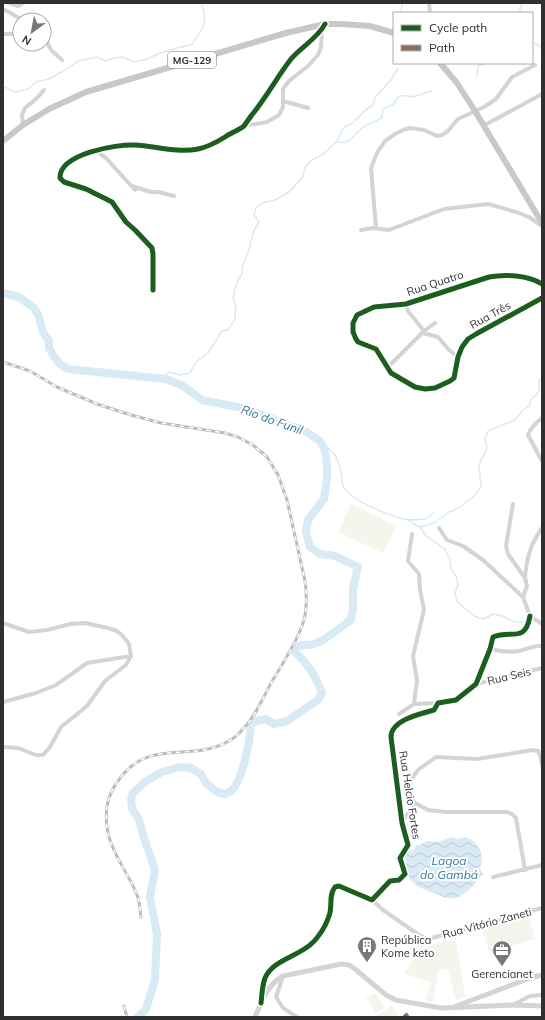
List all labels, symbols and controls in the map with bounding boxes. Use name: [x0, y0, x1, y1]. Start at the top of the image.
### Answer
north arrow: [12, 12, 52, 52]
legend: [393, 12, 533, 64]
text: Cycle path: [429, 20, 487, 35]
text: N: [19, 32, 34, 49]
text: Path: [429, 40, 455, 55]
road number: MG-129: [168, 52, 216, 68]
street label: Rua Quatro: [405, 267, 465, 299]
street label: Rua Três: [467, 298, 513, 332]
water label: Rio do Funil: [239, 401, 305, 438]
street label: Rua Seis: [486, 664, 532, 688]
street label: Rua Helcio Fortes: [396, 750, 424, 840]
water label: Lagoa do Gambá: [420, 853, 478, 882]
street label: Rua Vitório Zaneti: [441, 904, 533, 942]
place label: República Kome keto: [381, 933, 434, 960]
building icon: República Kome keto: [356, 935, 378, 963]
office icon: Gerencianet: [491, 939, 513, 967]
place label: Gerencianet: [471, 967, 533, 981]

